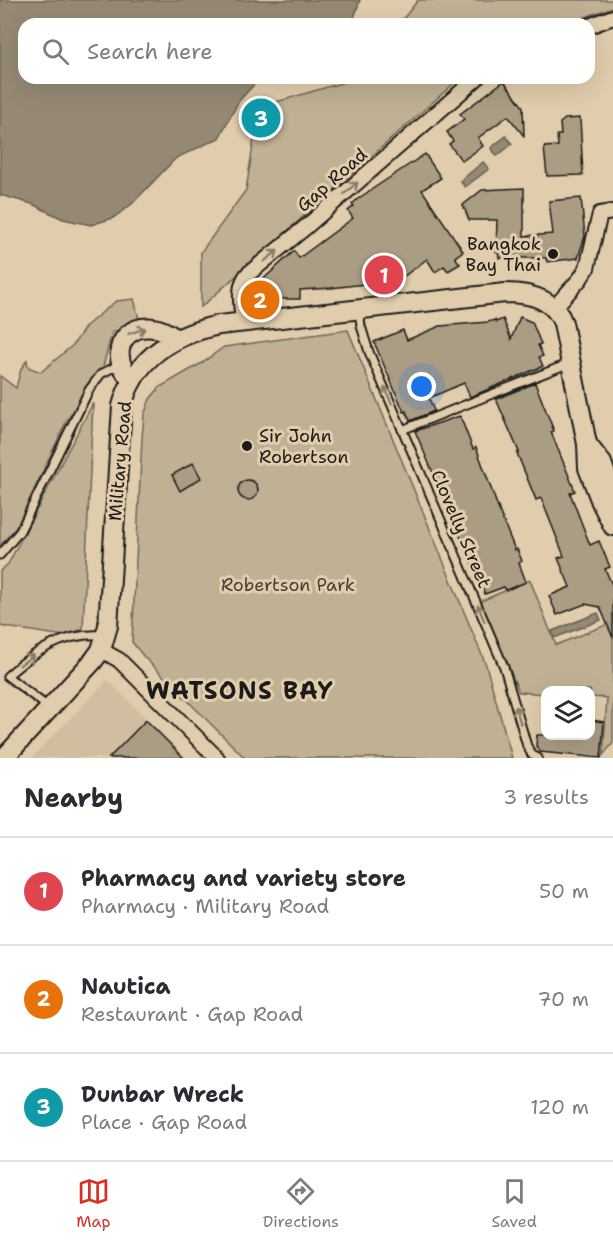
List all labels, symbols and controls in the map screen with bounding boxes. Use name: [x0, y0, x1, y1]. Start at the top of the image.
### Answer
search box: [18, 18, 595, 84]
icon: search: [39, 35, 72, 68]
text: Search here: [87, 37, 213, 66]
pin: 3: [242, 96, 280, 140]
street label: Gap Road: [292, 143, 372, 217]
one-way arrow: [343, 181, 358, 195]
place label: Bangkok Bay Thai: [466, 232, 541, 277]
marker: Bangkok Bay Thai: [546, 247, 560, 261]
one-way arrow: [263, 249, 278, 263]
pin: 1: [364, 252, 404, 298]
pin: 2: [240, 278, 280, 322]
one-way arrow: [128, 325, 147, 336]
your location: [407, 372, 436, 401]
one-way arrow: [382, 387, 393, 405]
street label: Military Road: [103, 400, 137, 522]
place label: Sir John Robertson: [259, 424, 348, 469]
marker: Sir John Robertson: [240, 439, 254, 453]
street label: Clovelly Street: [425, 466, 497, 592]
park label: Robertson Park: [221, 573, 355, 597]
one-way arrow: [475, 605, 486, 623]
one-way arrow: [18, 654, 34, 666]
district label: WATSONS BAY: [146, 675, 334, 707]
map controls: [541, 686, 595, 740]
button: layers: [541, 686, 595, 740]
one-way arrow: [512, 705, 523, 724]
text: Nearby: [24, 780, 123, 815]
text: 3 results: [503, 784, 589, 810]
text: Pharmacy and variety store: [81, 864, 406, 893]
text: 1: [39, 878, 48, 904]
text: 50 m: [539, 878, 589, 904]
text: Pharmacy · Military Road: [81, 893, 329, 919]
text: Nautica: [81, 972, 171, 1001]
text: 2: [37, 986, 51, 1012]
text: 70 m: [537, 986, 589, 1012]
text: Restaurant · Gap Road: [81, 1001, 303, 1027]
text: Dunbar Wreck: [81, 1080, 244, 1109]
text: 3: [37, 1094, 51, 1120]
text: 120 m: [530, 1094, 589, 1120]
text: Place · Gap Road: [81, 1109, 247, 1135]
tab: Map: [76, 1175, 110, 1232]
tab: Directions: [263, 1175, 339, 1232]
tab: Saved: [491, 1175, 537, 1232]

